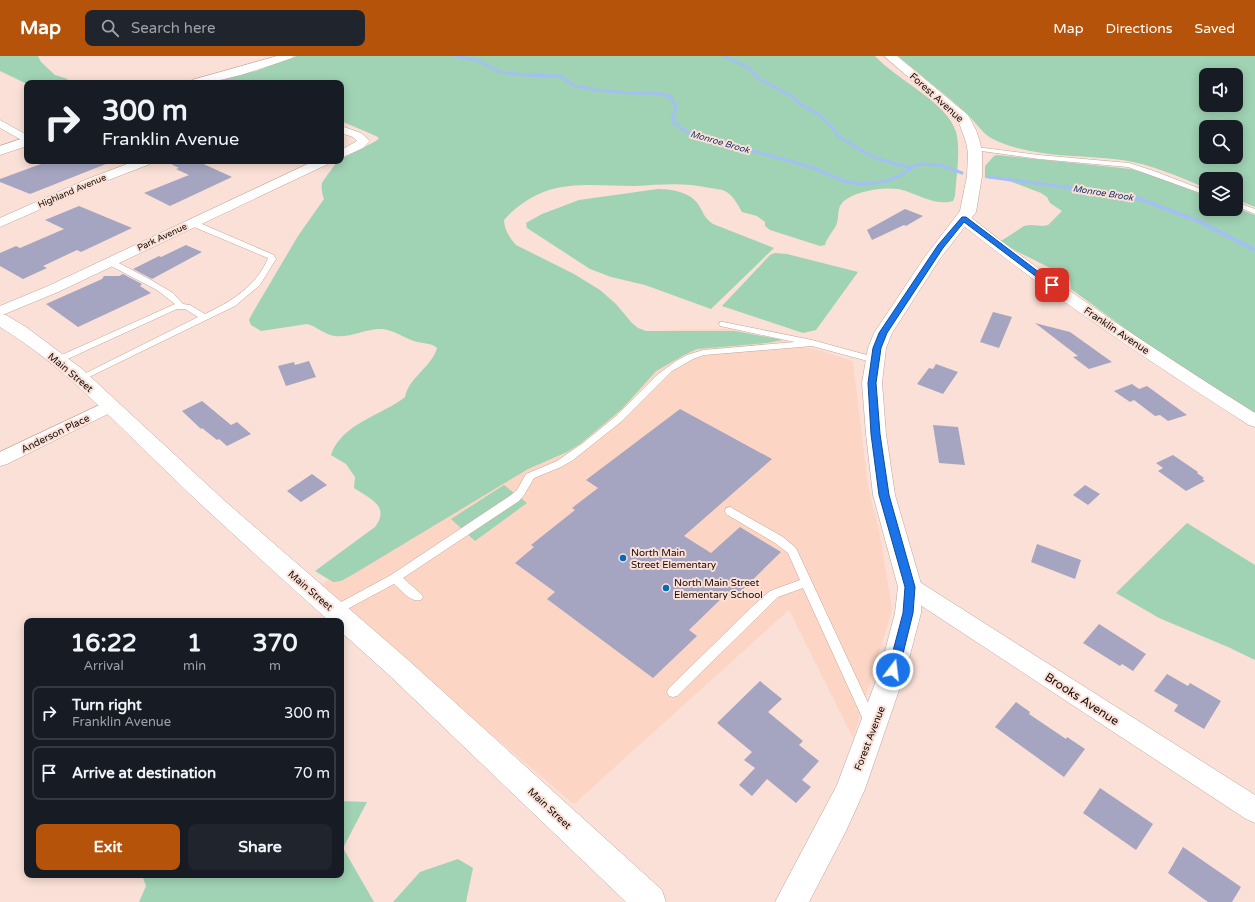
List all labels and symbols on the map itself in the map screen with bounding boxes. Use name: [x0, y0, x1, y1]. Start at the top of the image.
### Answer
street label: Forest Avenue: [907, 71, 966, 125]
water label: Monroe Brook: [689, 129, 752, 156]
street label: Highland Avenue: [36, 172, 108, 211]
water label: Monroe Brook: [1072, 183, 1135, 204]
street label: Park Avenue: [136, 221, 189, 254]
pin: [1035, 268, 1069, 302]
street label: Franklin Avenue: [1081, 305, 1152, 357]
street label: Main Street: [45, 350, 95, 395]
street label: Anderson Place: [19, 412, 92, 456]
place label: North Main Street Elementary: [631, 547, 717, 571]
marker: North Main Street Elementary: [618, 553, 628, 563]
street label: Main Street: [286, 568, 335, 613]
place label: North Main Street Elementary School: [674, 577, 763, 601]
marker: North Main Street Elementary School: [661, 583, 671, 593]
position arrow: [872, 649, 914, 691]
street label: Brooks Avenue: [1042, 670, 1122, 728]
street label: Forest Avenue: [852, 704, 888, 772]
street label: Main Street: [525, 786, 574, 832]

